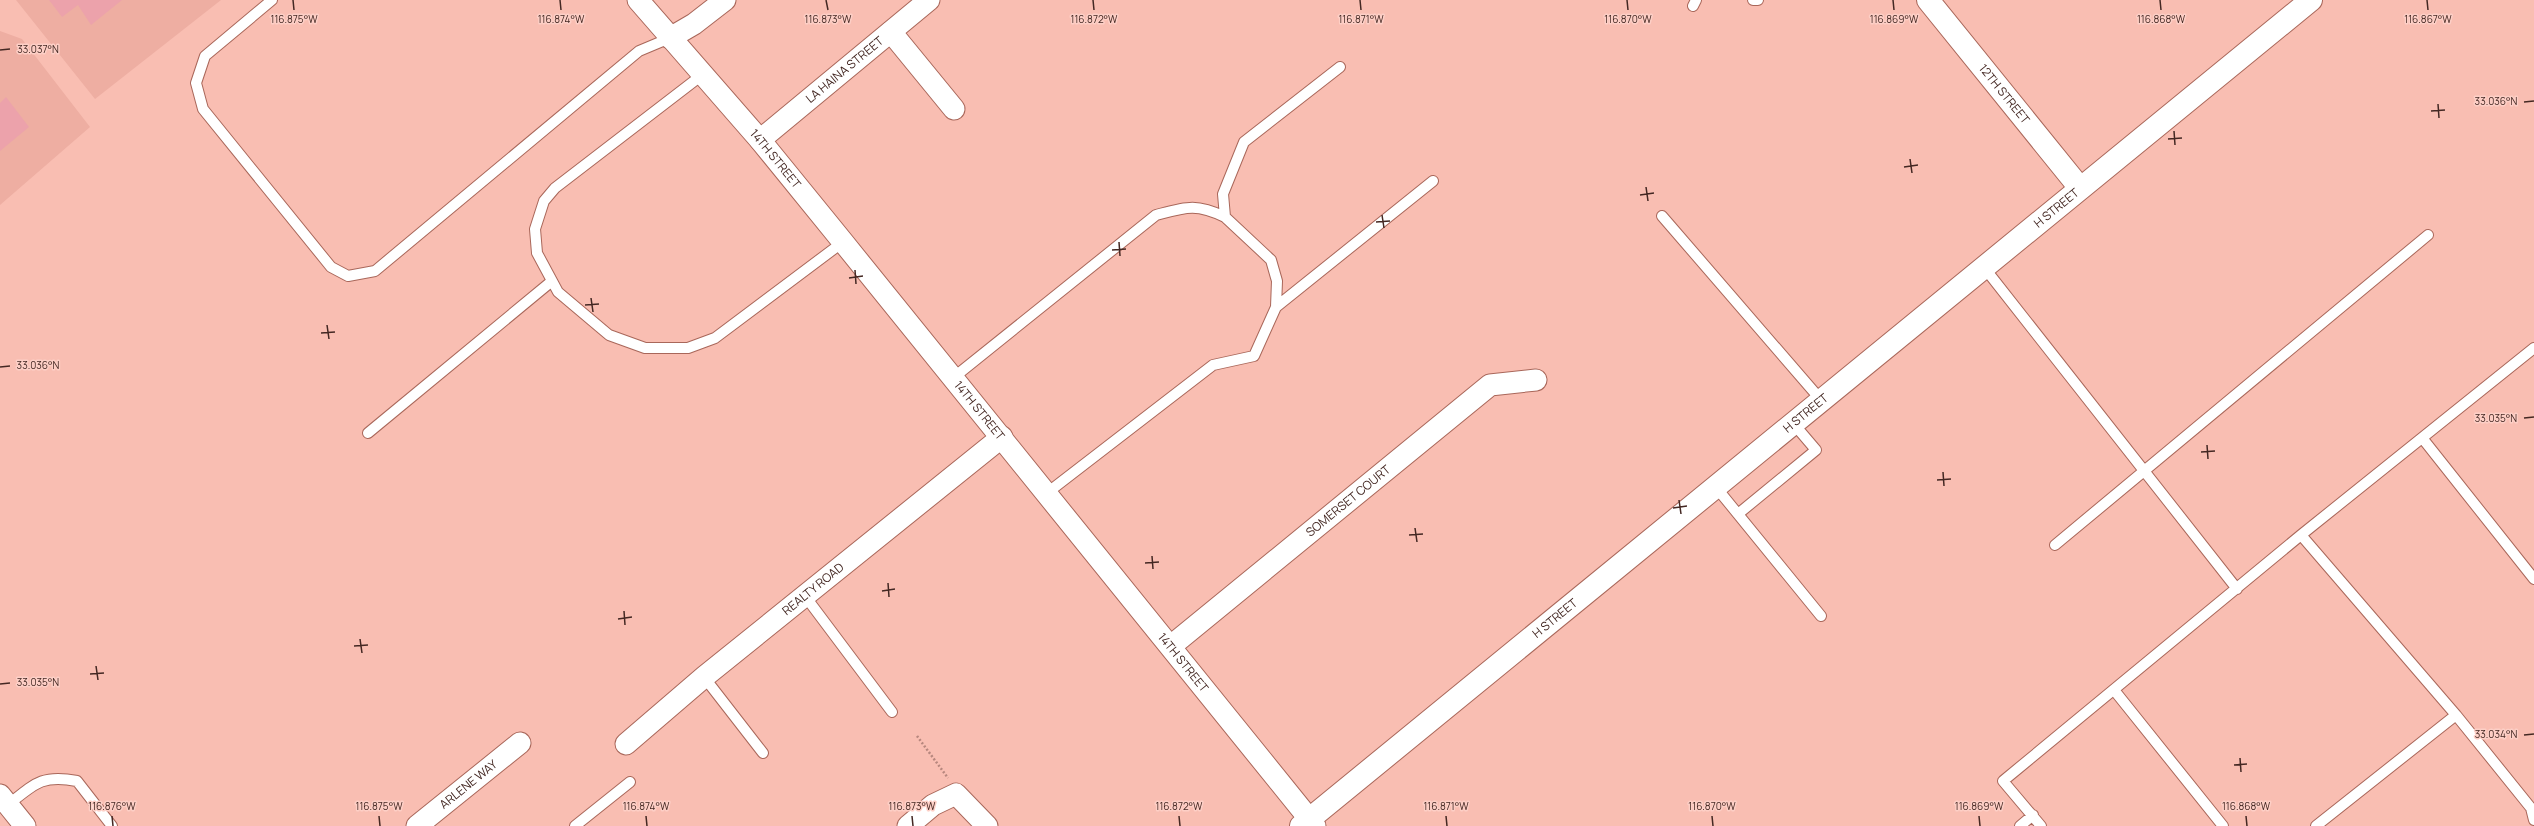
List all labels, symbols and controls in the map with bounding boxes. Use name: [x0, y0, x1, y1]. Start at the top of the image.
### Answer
text: 116.875°W: [271, 12, 318, 26]
text: 116.874°W: [538, 12, 585, 26]
text: 116.873°W: [805, 12, 852, 26]
text: 116.872°W: [1071, 12, 1118, 26]
text: 116.871°W: [1338, 12, 1384, 26]
text: 116.870°W: [1604, 12, 1652, 26]
text: 116.869°W: [1870, 12, 1919, 26]
text: 116.868°W: [2137, 12, 2186, 26]
text: 116.867°W: [2404, 12, 2452, 26]
street label: LA HAINA STREET: [802, 32, 887, 107]
text: 33.037°N: [17, 42, 59, 56]
street label: 12TH STREET: [1975, 60, 2034, 128]
text: 33.036°N: [2475, 94, 2518, 108]
street label: 14TH STREET: [746, 125, 806, 192]
street label: H STREET: [2030, 184, 2083, 231]
text: 33.036°N: [17, 358, 60, 372]
street label: 14TH STREET: [950, 377, 1009, 444]
street label: H STREET: [1779, 389, 1832, 436]
text: 33.035°N: [2475, 411, 2517, 425]
street label: SOMERSET COURT: [1302, 460, 1394, 540]
street label: REALTY ROAD: [778, 559, 847, 619]
street label: H STREET: [1528, 594, 1581, 642]
street label: 14TH STREET: [1154, 629, 1213, 696]
text: 33.035°N: [17, 675, 59, 689]
text: 33.034°N: [2475, 727, 2517, 741]
street label: ARLENE WAY: [436, 756, 501, 813]
text: 116.876°W: [88, 799, 136, 813]
text: 116.875°W: [356, 799, 403, 813]
text: 116.874°W: [623, 799, 670, 813]
text: 116.873°W: [889, 799, 936, 813]
text: 116.872°W: [1156, 799, 1203, 813]
text: 116.871°W: [1423, 799, 1469, 813]
text: 116.870°W: [1688, 799, 1736, 813]
text: 116.869°W: [1955, 799, 2004, 813]
text: 116.868°W: [2222, 799, 2271, 813]

